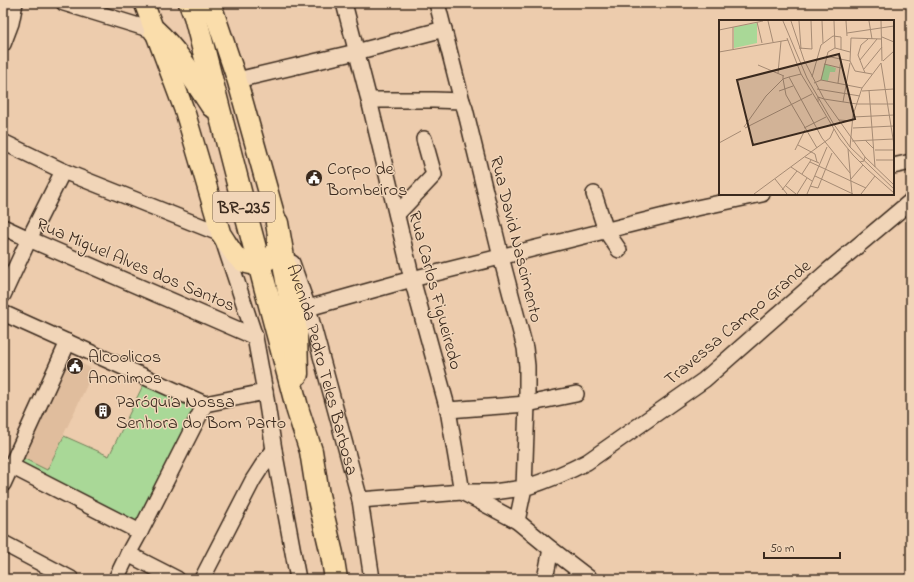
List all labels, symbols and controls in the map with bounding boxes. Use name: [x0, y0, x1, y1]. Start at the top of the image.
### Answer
inset map: [719, 20, 894, 195]
street label: Rua David Nascimento: [482, 154, 548, 325]
place label: Corpo de Bombeiros: [326, 157, 407, 204]
public building icon: Corpo de Bombeiros: [304, 168, 324, 188]
road number: BR-235: [213, 192, 275, 222]
street label: Rua Carlos Figueiredo: [399, 208, 468, 373]
street label: Rua Miguel Alves dos Santos: [31, 212, 239, 320]
street label: Travessa Campo Grande: [659, 254, 818, 393]
street label: Avenida Pedro Teles Barbosa: [278, 261, 364, 478]
place label: Alcoolicos Anonimos: [88, 345, 162, 392]
public building icon: Alcoolicos Anonimos: [65, 356, 85, 376]
place label: Paróquia Nossa Senhora do Bom Parto: [116, 390, 286, 437]
building icon: Paróquia Nossa Senhora do Bom Parto: [93, 401, 113, 421]
scale bar: [764, 534, 840, 560]
text: 50 m: [770, 540, 794, 558]

